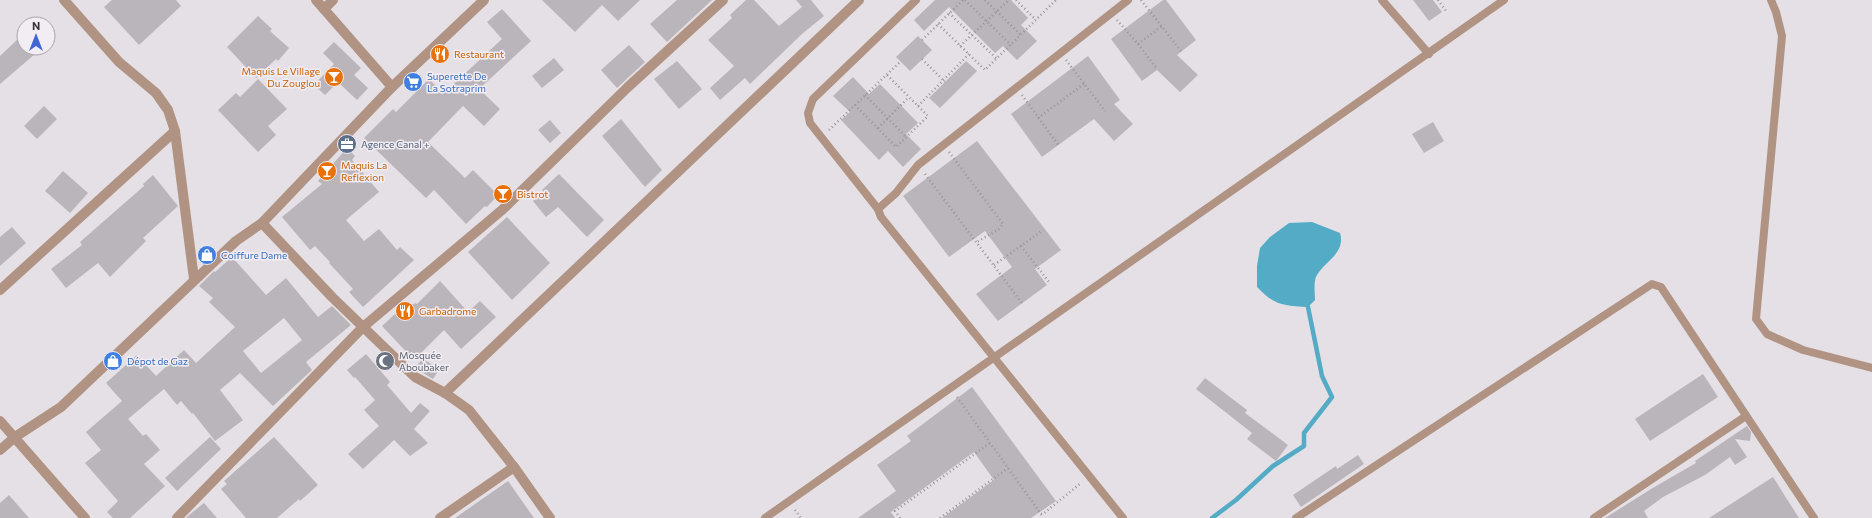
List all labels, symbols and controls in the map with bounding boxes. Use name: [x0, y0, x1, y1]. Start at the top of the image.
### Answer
north arrow: [16, 16, 56, 56]
text: N: [32, 19, 40, 32]
restaurant icon: Restaurant: [429, 43, 451, 65]
place label: Restaurant: [454, 48, 504, 60]
place label: Maquis Le Village Du Zouglou: [242, 65, 320, 89]
bar icon: Maquis Le Village Du Zouglou: [323, 66, 345, 88]
place label: Superette De La Sotraprim: [427, 70, 487, 94]
supermarket icon: Superette De La Sotraprim: [402, 71, 424, 93]
office icon: Agence Canal +: [336, 133, 358, 155]
place label: Agence Canal +: [361, 138, 430, 150]
place label: Maquis La Reflexion: [341, 159, 387, 183]
bar icon: Maquis La Reflexion: [316, 160, 338, 182]
bar icon: Bistrot: [492, 183, 514, 205]
place label: Bistrot: [517, 188, 548, 200]
shop icon: Coiffure Dame: [196, 244, 218, 266]
place label: Coiffure Dame: [221, 249, 287, 261]
restaurant icon: Garbadrome: [394, 300, 416, 322]
place label: Garbadrome: [419, 305, 476, 317]
place label: Mosquée Aboubaker: [399, 349, 449, 373]
shop icon: Dépot de Gaz: [102, 350, 124, 372]
mosque icon: Mosquée Aboubaker: [374, 350, 396, 372]
place label: Dépot de Gaz: [127, 355, 188, 367]

